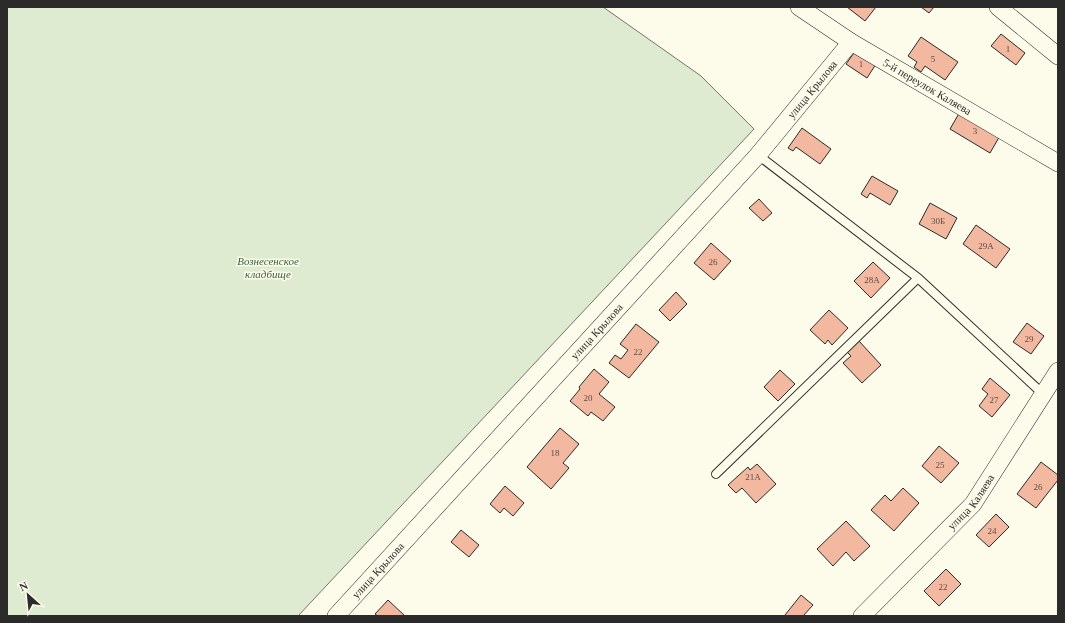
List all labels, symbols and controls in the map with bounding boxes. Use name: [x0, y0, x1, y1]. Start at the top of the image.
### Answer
house number: 1: [1006, 44, 1010, 54]
house number: 5: [931, 54, 936, 64]
street label: 5-й переулок Каляева: [881, 56, 974, 117]
street label: улица Крылова: [785, 58, 839, 121]
house number: 1: [859, 59, 863, 69]
house number: 3: [973, 126, 978, 136]
house number: 30Б: [931, 216, 945, 226]
house number: 29А: [978, 241, 994, 251]
park label: Вознесенское кладбище: [237, 255, 299, 280]
house number: 26: [709, 257, 718, 267]
house number: 28А: [864, 275, 880, 285]
street label: улица Крылова: [568, 301, 625, 362]
house number: 29: [1025, 334, 1034, 344]
house number: 22: [634, 347, 643, 357]
house number: 20: [584, 393, 593, 403]
house number: 27: [990, 395, 999, 405]
house number: 18: [551, 448, 560, 458]
house number: 25: [936, 460, 945, 470]
house number: 21А: [745, 472, 761, 482]
street label: улица Каляева: [945, 472, 996, 532]
house number: 26: [1034, 482, 1043, 492]
house number: 24: [988, 526, 997, 536]
street label: улица Крылова: [349, 540, 406, 601]
north arrow: [8, 575, 48, 615]
text: N: [17, 579, 30, 593]
house number: 22: [939, 582, 948, 592]

